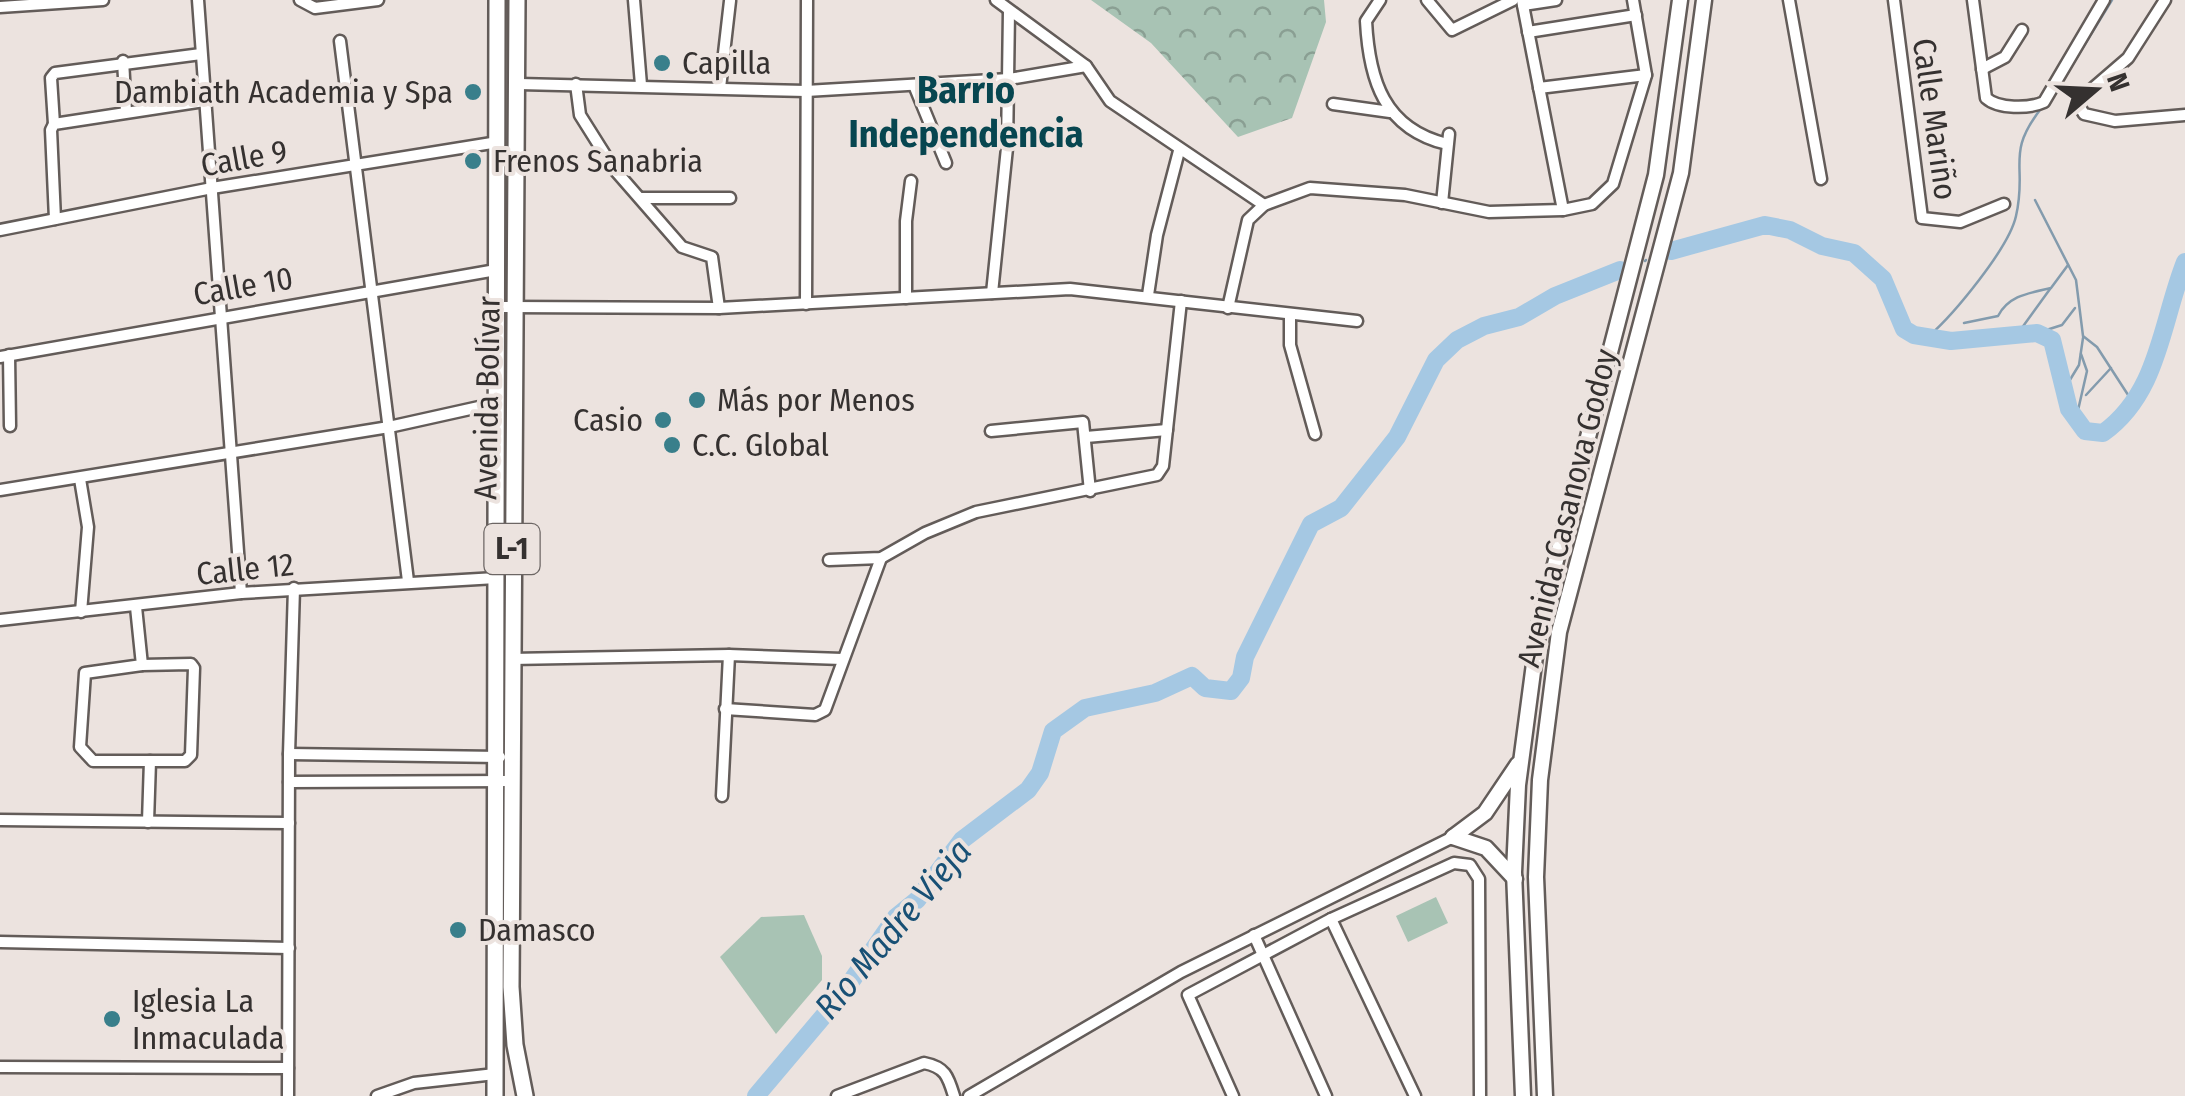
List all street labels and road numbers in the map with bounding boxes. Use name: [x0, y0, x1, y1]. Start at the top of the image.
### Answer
street label: Calle Mariño: [1905, 36, 1965, 202]
street label: Calle 9: [198, 132, 290, 184]
street label: Calle 10: [190, 259, 296, 313]
street label: Avenida Bolívar: [466, 296, 508, 500]
street label: Avenida Casanova Godoy: [1509, 344, 1625, 671]
road number: L-1: [484, 524, 540, 574]
street label: Calle 12: [194, 545, 296, 593]

